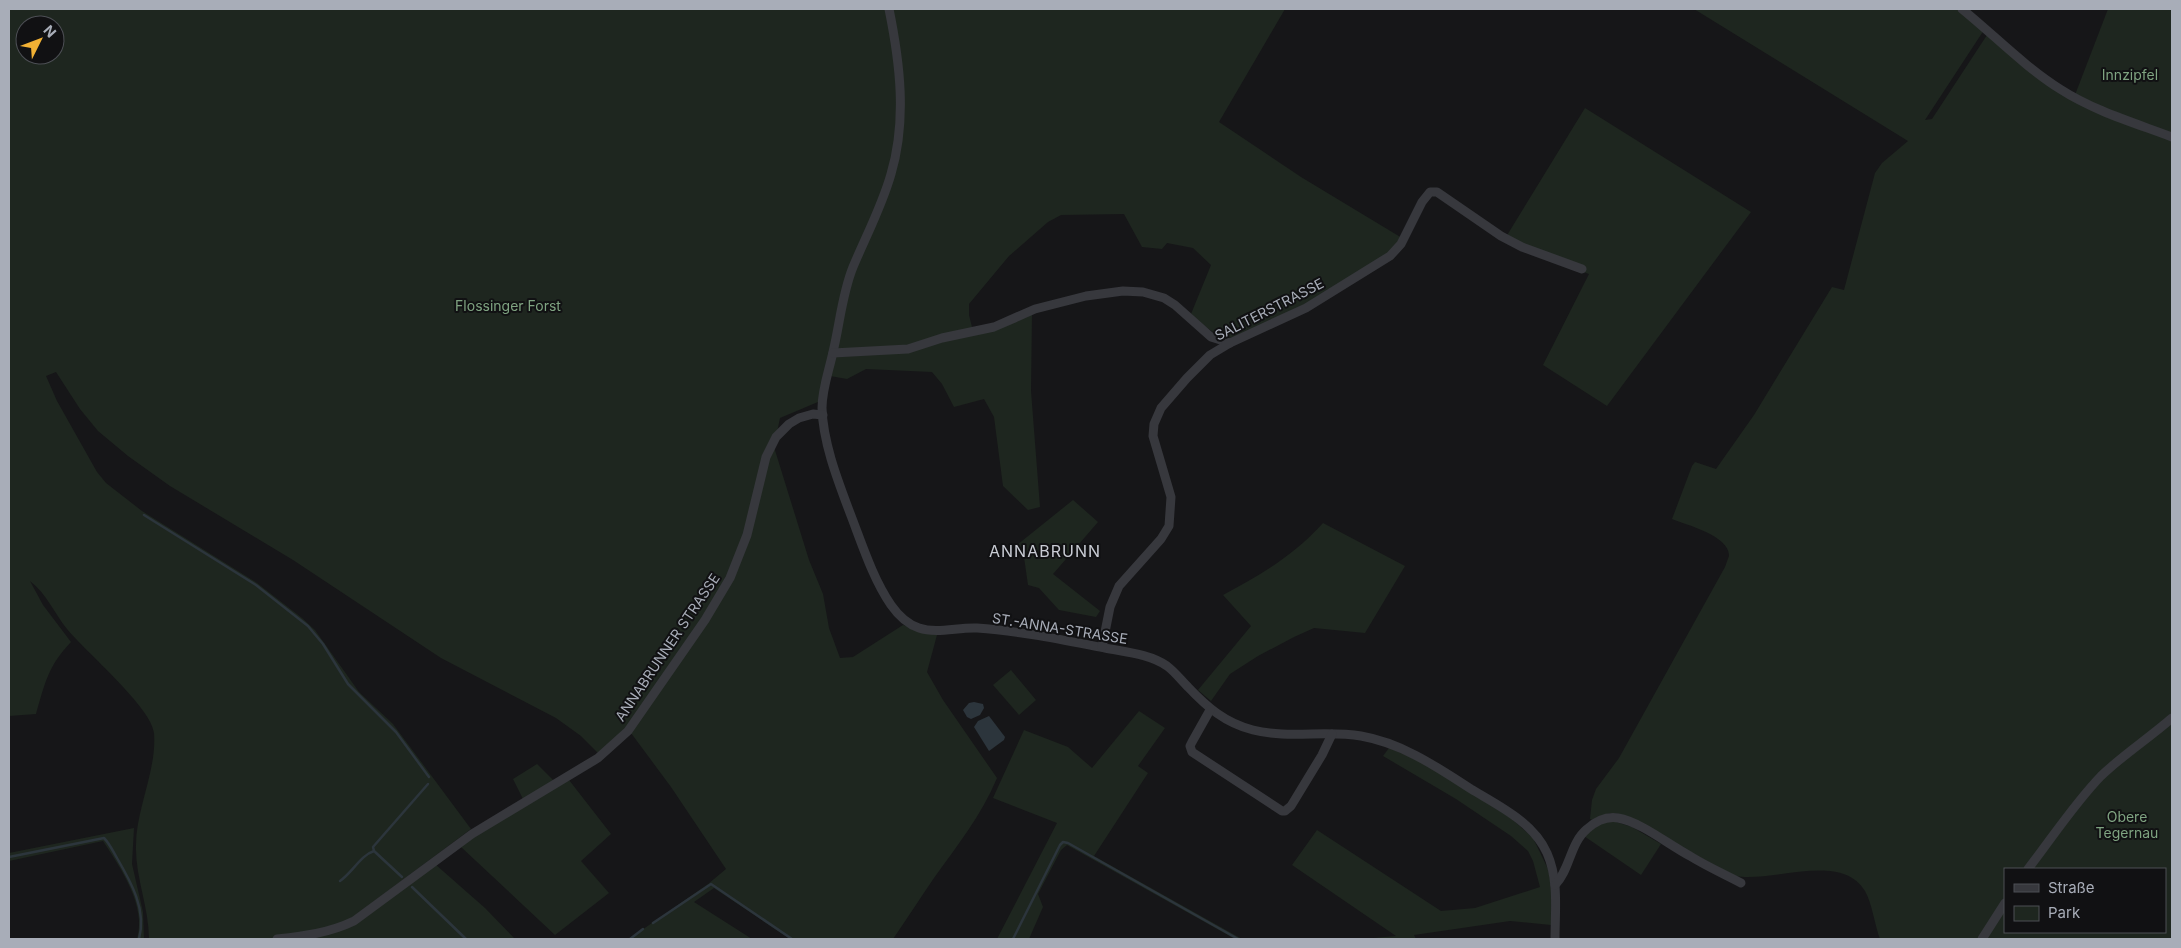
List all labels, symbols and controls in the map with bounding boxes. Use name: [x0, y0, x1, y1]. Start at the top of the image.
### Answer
north arrow: [15, 15, 65, 65]
text: N: [40, 21, 60, 41]
park label: Innzipfel: [2102, 66, 2158, 83]
street label: SALITERSTRASSE: [1212, 274, 1326, 344]
park label: Flossinger Forst: [455, 297, 561, 314]
district label: ANNABRUNN: [989, 541, 1101, 561]
street label: ANNABRUNNER STRASSE: [611, 570, 723, 724]
street label: ST.-ANNA-STRASSE: [991, 609, 1129, 647]
park label: Obere Tegernau: [2096, 808, 2158, 841]
legend: [2004, 868, 2166, 933]
text: Straße: [2048, 878, 2095, 897]
text: Park: [2048, 903, 2081, 922]

